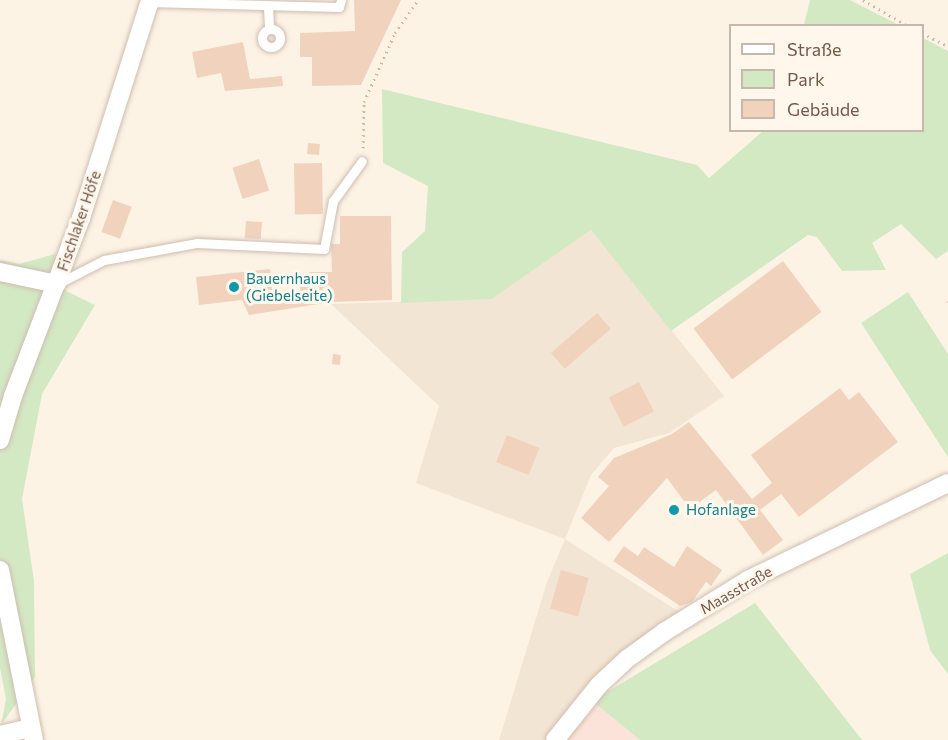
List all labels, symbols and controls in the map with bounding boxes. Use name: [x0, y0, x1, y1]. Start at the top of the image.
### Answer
legend: [729, 24, 924, 132]
text: Straße: [787, 38, 842, 60]
text: Park: [787, 68, 825, 90]
text: Gebäude: [787, 98, 860, 120]
street label: Fischlaker Höfe: [53, 168, 105, 274]
place label: Bauernhaus (Giebelseite): [246, 269, 332, 304]
marker: Bauernhaus (Giebelseite): [227, 280, 241, 294]
place label: Hofanlage: [686, 501, 756, 519]
marker: Hofanlage: [667, 503, 681, 517]
street label: Maasstraße: [697, 562, 775, 618]

